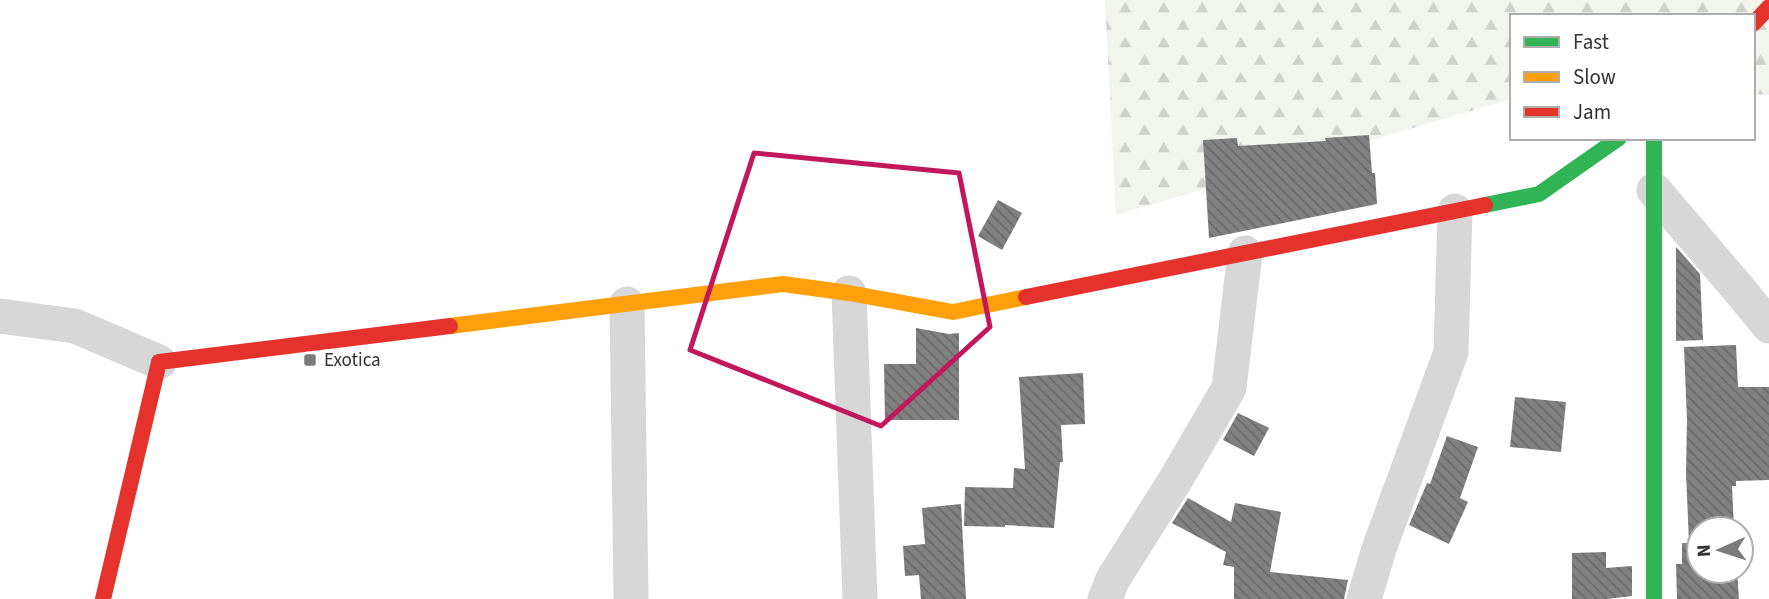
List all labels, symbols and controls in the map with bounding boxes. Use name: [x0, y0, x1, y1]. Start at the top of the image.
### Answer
legend: [1510, 14, 1755, 140]
text: Fast: [1573, 27, 1609, 57]
text: Slow: [1573, 62, 1616, 92]
text: Jam: [1573, 97, 1611, 127]
place label: Exotica: [324, 347, 381, 374]
marker: Exotica: [302, 352, 318, 368]
north arrow: [1685, 515, 1755, 585]
text: N: [1691, 544, 1718, 558]

